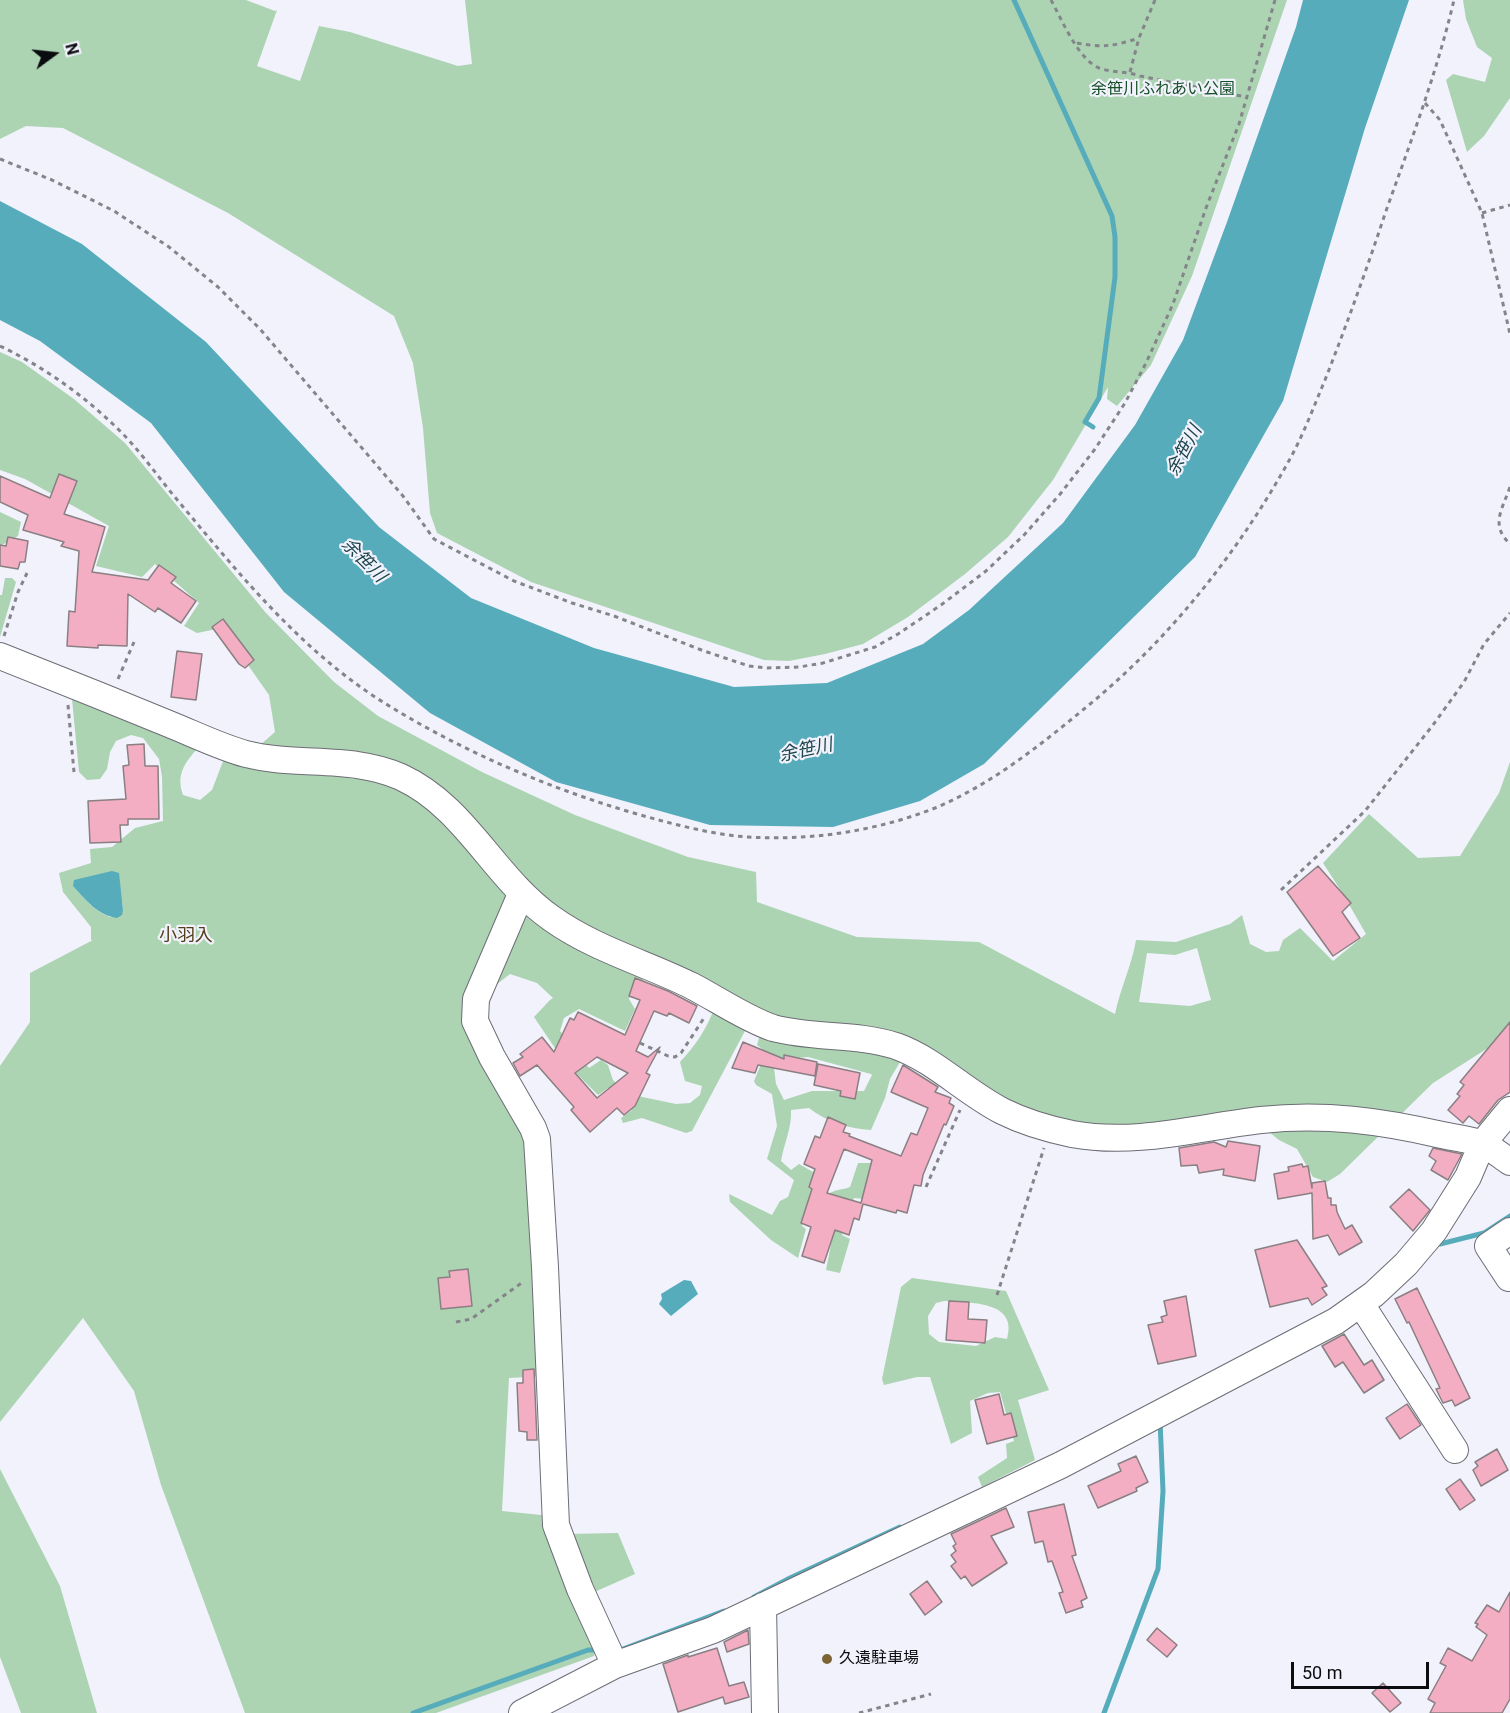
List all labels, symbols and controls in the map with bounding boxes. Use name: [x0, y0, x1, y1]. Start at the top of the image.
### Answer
north arrow: [24, 24, 84, 84]
text: N: [61, 41, 83, 57]
park label: 余笹川ふれあい公園: [1091, 80, 1235, 100]
water label: 余笹川: [1163, 422, 1207, 480]
water label: 余笹川: [336, 534, 390, 588]
water label: 余笹川: [777, 735, 835, 767]
district label: 小羽入: [159, 925, 213, 947]
place label: 久遠駐車場: [839, 1649, 919, 1669]
scale bar: [1294, 1650, 1432, 1688]
marker: 久遠駐車場: [820, 1652, 834, 1666]
text: 50 m: [1302, 1662, 1342, 1683]

